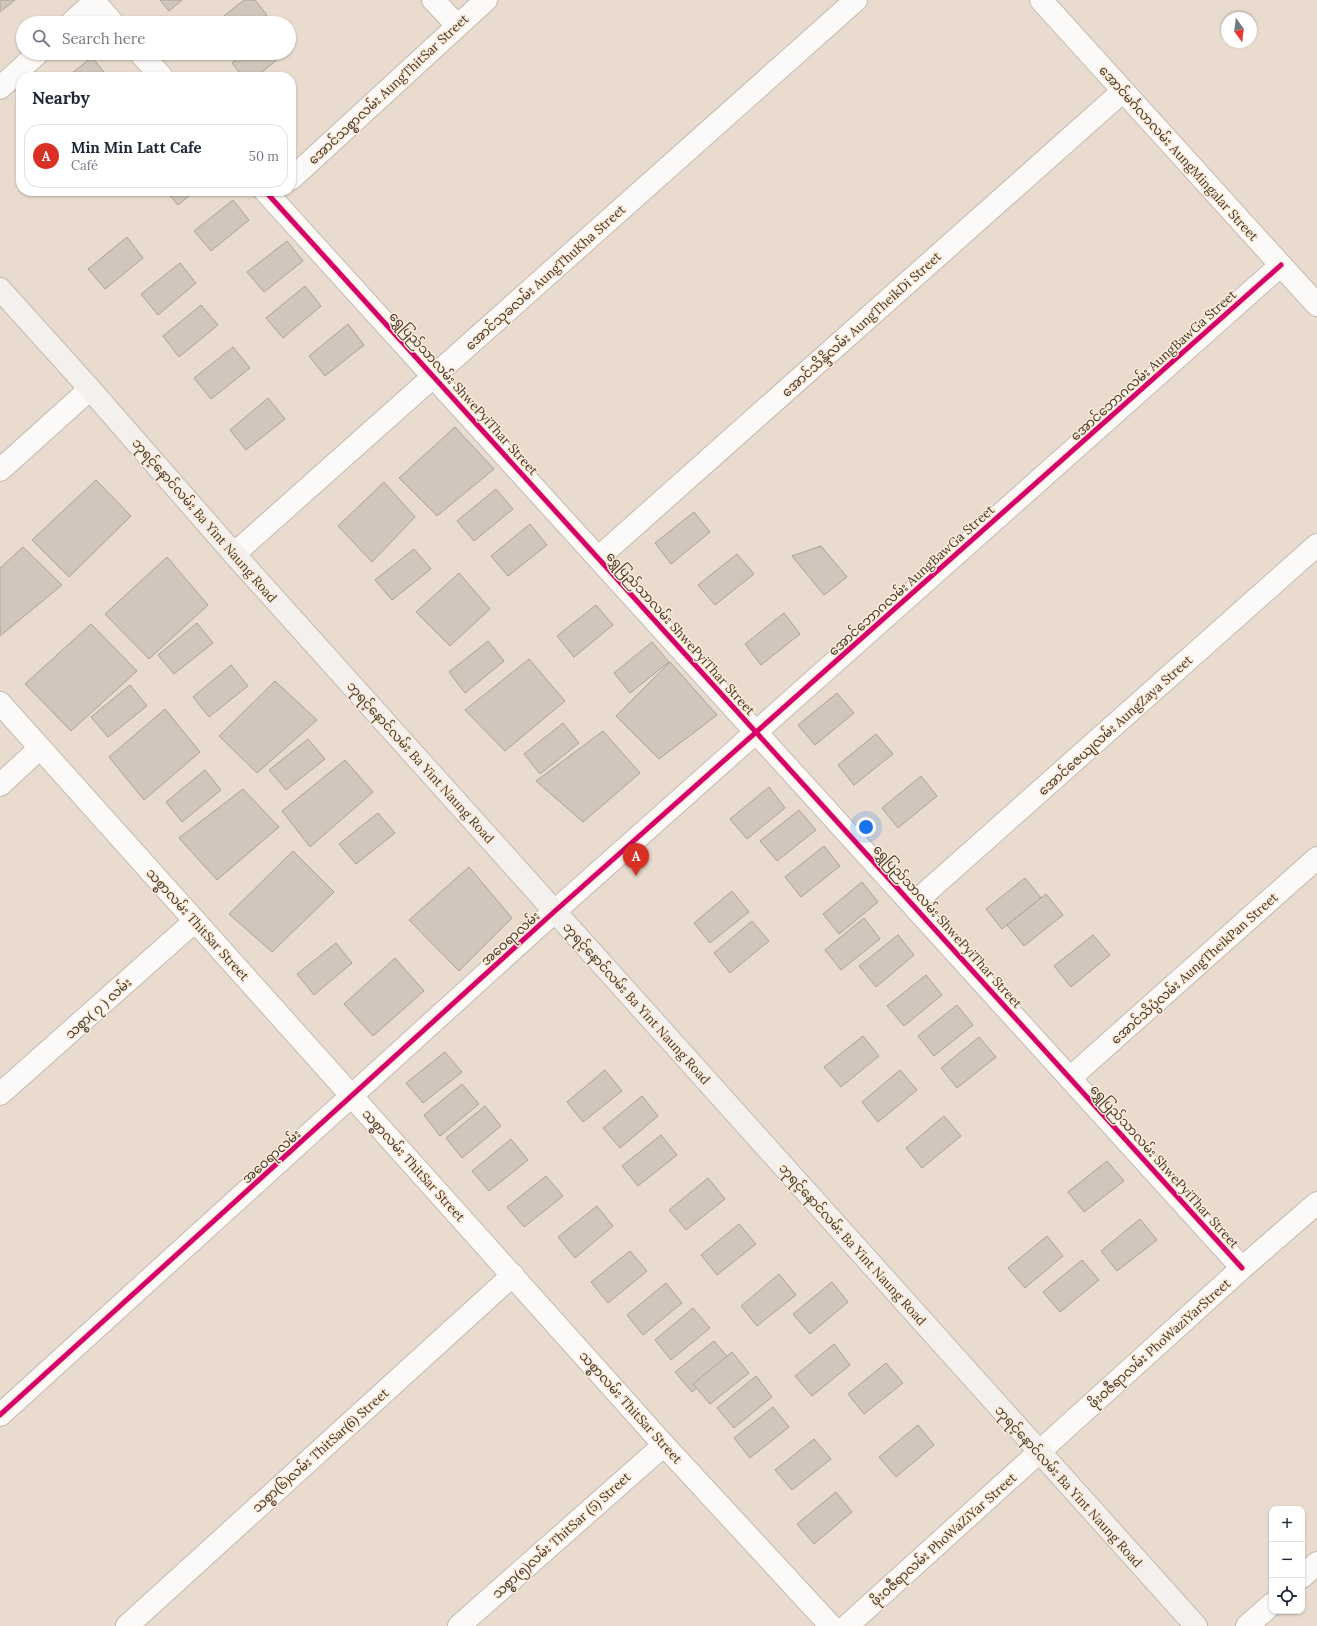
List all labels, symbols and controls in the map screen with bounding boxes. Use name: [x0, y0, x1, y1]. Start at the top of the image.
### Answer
street label: အောင်သစ္စာလမ်း AungThitSar Street: [305, 10, 474, 170]
north arrow: [1221, 12, 1257, 48]
search box: [16, 16, 296, 60]
icon: search: [30, 27, 52, 49]
text: Search here: [62, 29, 145, 48]
street label: အောင်မင်္ဂလာလမ်း AungMingalar Street: [1095, 62, 1262, 245]
text: Nearby: [32, 87, 90, 109]
text: Min Min Latt Cafe: [71, 138, 202, 157]
text: A: [42, 148, 50, 165]
text: 50 m: [249, 148, 279, 165]
text: Café: [71, 157, 98, 174]
street label: အောင်သုခလမ်း AungThuKha Street: [462, 201, 630, 355]
street label: အောင်သိန္ဒိလမ်း AungTheikDi Street: [778, 248, 946, 402]
street label: အောင်ဘောဂလမ်း AungBawGa Street: [1067, 286, 1240, 445]
street label: ရွှေပြည်သာလမ်း ShwePyiThar Street: [384, 308, 542, 480]
street label: ဘုရင့်နောင်လမ်း Ba Yint Naung Road: [127, 435, 281, 608]
street label: အောင်ဘောဂလမ်း AungBawGa Street: [825, 501, 998, 660]
street label: ရွှေပြည်သာလမ်း ShwePyiThar Street: [601, 548, 759, 720]
street label: အောင်ဇေယျလမ်း AungZaya Street: [1035, 652, 1197, 801]
street label: ဘုရင့်နောင်လမ်း Ba Yint Naung Road: [342, 678, 498, 848]
your location: [856, 817, 876, 837]
street label: ရွှေပြည်သာလမ်း ShwePyiThar Street: [868, 841, 1026, 1013]
pin: A: [623, 843, 649, 876]
street label: သစ္စာလမ်း ThitSar Street: [141, 865, 253, 986]
street label: အောင်သိပ္ပံလမ်း AungTheikPan Street: [1107, 889, 1283, 1050]
street label: အဝေရာလမ်း: [477, 907, 545, 971]
street label: ဘုရင့်နောင်လမ်း Ba Yint Naung Road: [558, 919, 714, 1089]
street label: သစ္စာ( ၇ ) လမ်း: [61, 974, 137, 1044]
street label: ရွှေပြည်သာလမ်း ShwePyiThar Street: [1085, 1081, 1243, 1253]
street label: သစ္စာလမ်း ThitSar Street: [357, 1106, 469, 1227]
street label: အဝေရာလမ်း: [238, 1125, 306, 1189]
street label: ဘုရင့်နောင်လမ်း Ba Yint Naung Road: [774, 1160, 930, 1330]
street label: ဖိုးဝဇီရာလမ်း PhoWaziYarStreet: [1085, 1275, 1235, 1413]
street label: သစ္စာလမ်း ThitSar Street: [574, 1348, 686, 1469]
street label: သစ္စာ(၆)လမ်း ThitSar(6) Street: [249, 1385, 394, 1518]
street label: ဘုရင့်နောင်လမ်း Ba Yint Naung Road: [990, 1402, 1146, 1572]
street label: သစ္စာ(၅)လမ်း ThitSar (5) Street: [488, 1469, 636, 1604]
street label: ဖိုးဝဇီရာလမ်း PhoWaZiYar Street: [867, 1469, 1021, 1611]
map controls: [1269, 1506, 1305, 1614]
button: +: [1269, 1506, 1305, 1542]
button: −: [1269, 1542, 1305, 1578]
button: locate: [1269, 1578, 1305, 1614]

